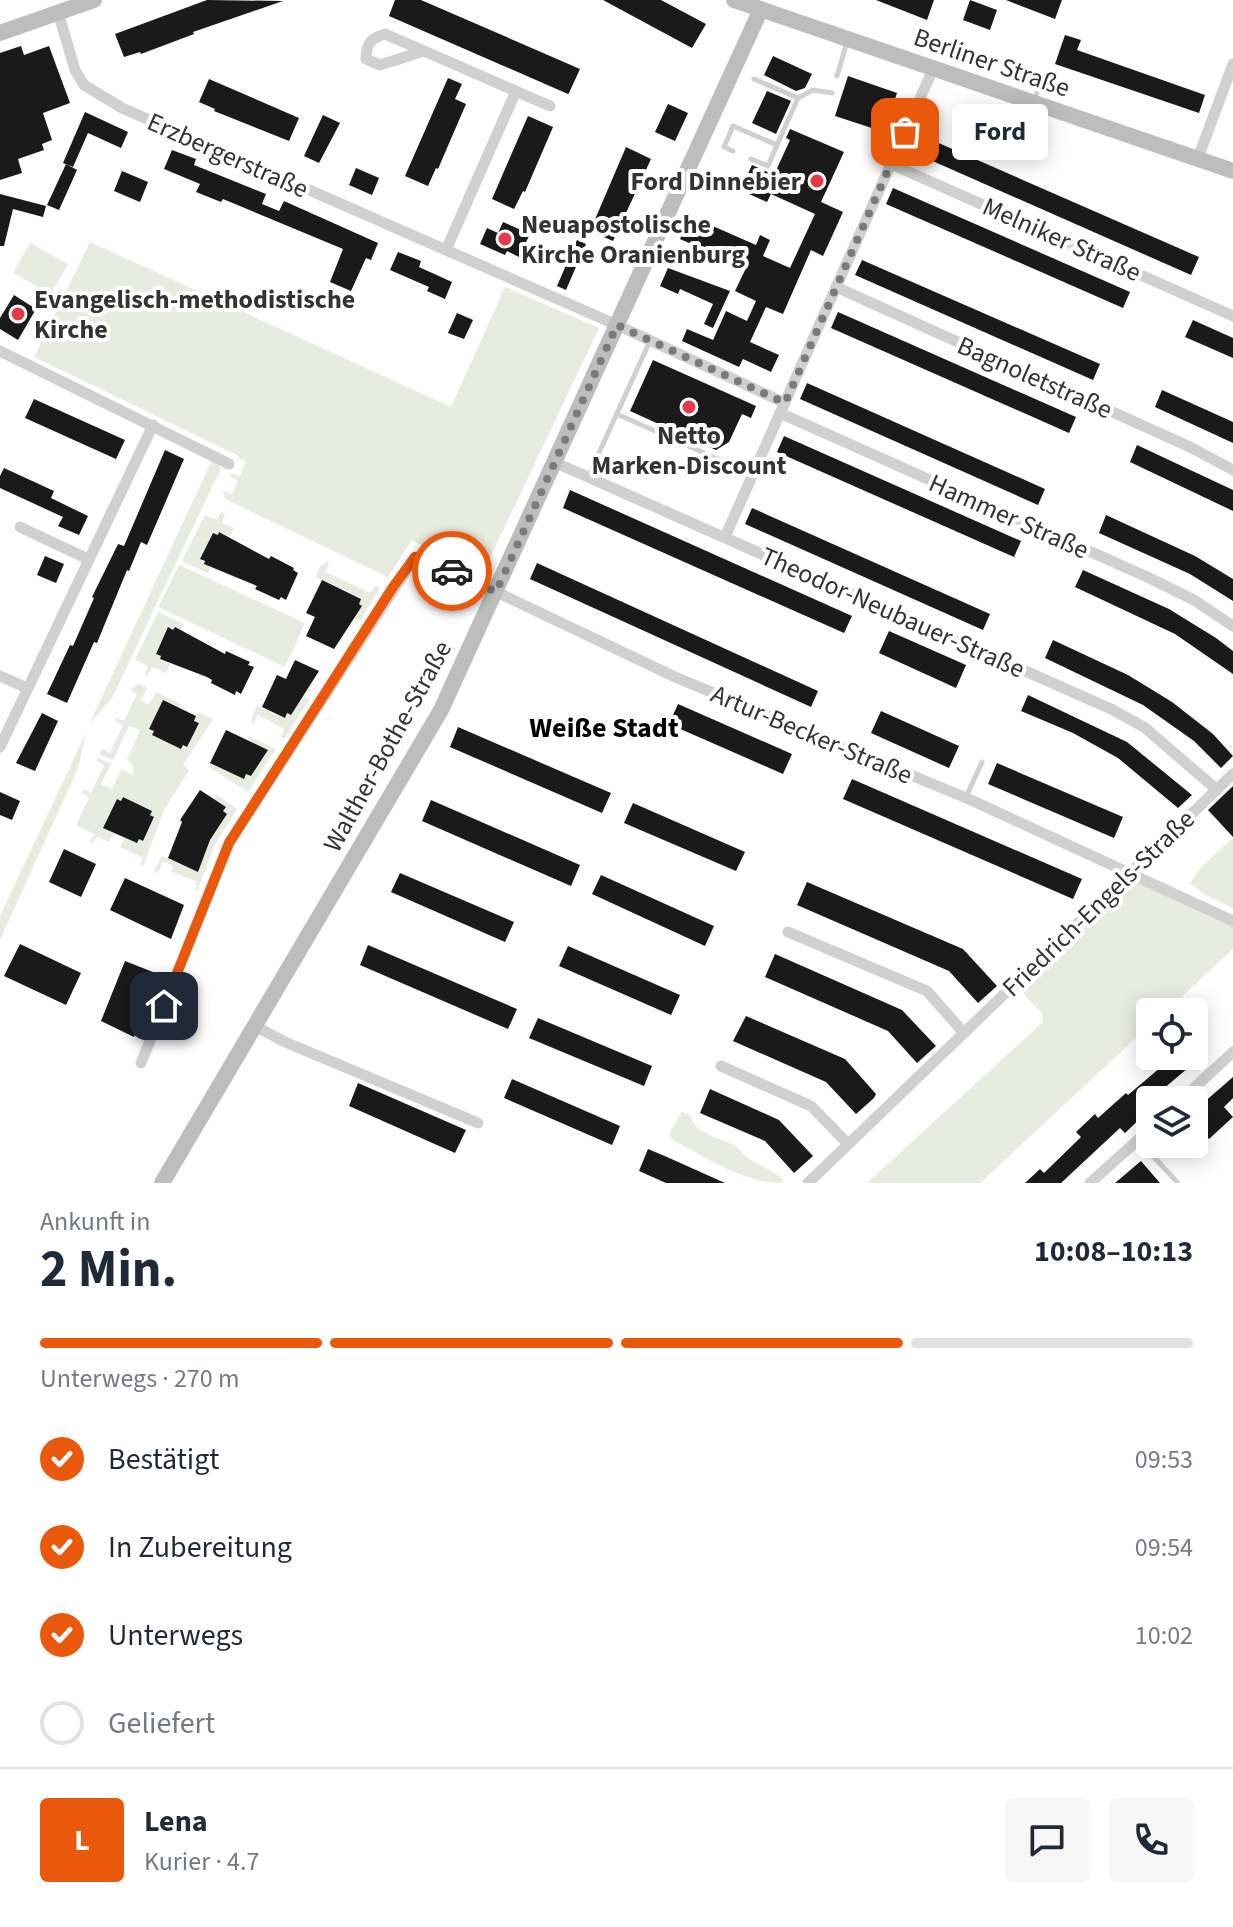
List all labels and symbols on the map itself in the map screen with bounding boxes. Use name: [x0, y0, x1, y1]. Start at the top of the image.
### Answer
street label: Berliner Straße: [909, 18, 1075, 107]
pin: [871, 98, 939, 166]
street label: Erzbergerstraße: [141, 103, 314, 208]
callout: Ford: [953, 104, 1049, 160]
place label: Ford Dinnebier: [630, 163, 802, 200]
marker: Ford Dinnebier: [808, 172, 826, 190]
street label: Melniker Straße: [977, 188, 1147, 291]
place label: Neuapostolische Kirche Oranienburg: [521, 206, 745, 273]
marker: Neuapostolische Kirche Oranienburg: [496, 230, 514, 248]
place label: Evangelisch-methodistische Kirche: [34, 281, 355, 348]
marker: Evangelisch-methodistische Kirche: [9, 305, 27, 323]
street label: Bagnoletstraße: [951, 327, 1118, 428]
marker: Netto Marken-Discount: [680, 398, 698, 416]
place label: Netto Marken-Discount: [591, 417, 787, 484]
street label: Hammer Straße: [923, 465, 1095, 568]
courier: [412, 531, 492, 611]
street label: Theodor-Neubauer-Straße: [755, 537, 1031, 687]
street label: Walther-Bothe-Straße: [314, 634, 461, 858]
street label: Artur-Becker-Straße: [705, 675, 918, 794]
district label: Weiße Stadt: [529, 708, 679, 748]
street label: Friedrich-Engels-Straße: [994, 801, 1203, 1005]
pin: [130, 972, 198, 1040]

